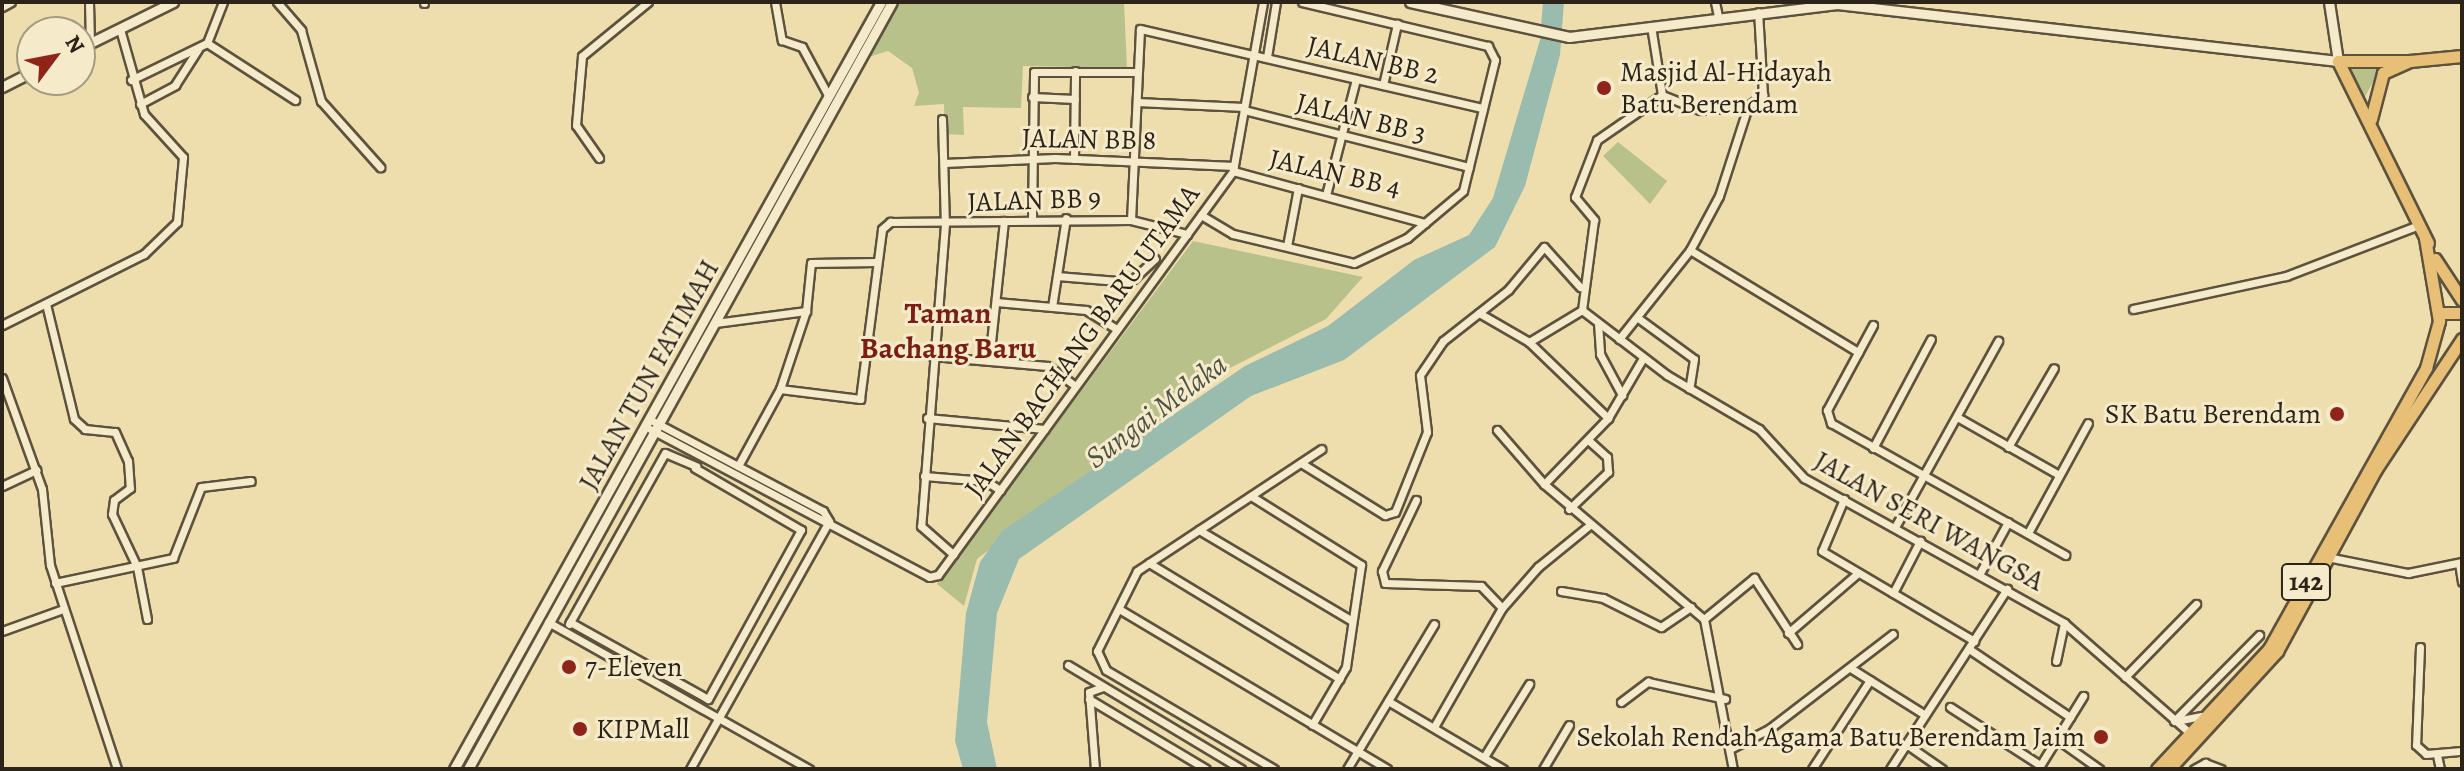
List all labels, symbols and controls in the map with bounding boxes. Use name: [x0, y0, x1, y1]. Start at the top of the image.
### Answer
north arrow: [16, 16, 96, 96]
street label: JALAN BB 2: [1304, 29, 1442, 91]
text: N: [58, 30, 92, 59]
place label: Masjid Al-Hidayah Batu Berendam: [1620, 55, 1832, 121]
marker: Masjid Al-Hidayah Batu Berendam: [1595, 79, 1613, 97]
street label: JALAN BB 3: [1293, 86, 1429, 150]
street label: JALAN BB 8: [1021, 121, 1157, 157]
street label: JALAN BB 4: [1266, 142, 1404, 204]
street label: JALAN BACHANG BARU UTAMA: [957, 178, 1207, 504]
street label: JALAN BB 9: [967, 181, 1101, 219]
street label: JALAN TUN FATIMAH: [572, 254, 726, 496]
district label: Taman Bachang Baru: [860, 295, 1036, 366]
water label: Sungai Melaka: [1078, 346, 1234, 476]
place label: SK Batu Berendam: [2105, 397, 2321, 431]
marker: SK Batu Berendam: [2328, 405, 2346, 423]
street label: JALAN SERI WANGSA: [1808, 444, 2050, 598]
road number: 142: [2280, 560, 2332, 604]
place label: 7-Eleven: [585, 650, 682, 684]
marker: 7-Eleven: [560, 658, 578, 676]
place label: KIPMall: [596, 712, 689, 746]
marker: KIPMall: [571, 720, 589, 738]
place label: Sekolah Rendah Agama Batu Berendam Jaim: [1576, 720, 2085, 754]
marker: Sekolah Rendah Agama Batu Berendam Jaim: [2092, 728, 2110, 746]

